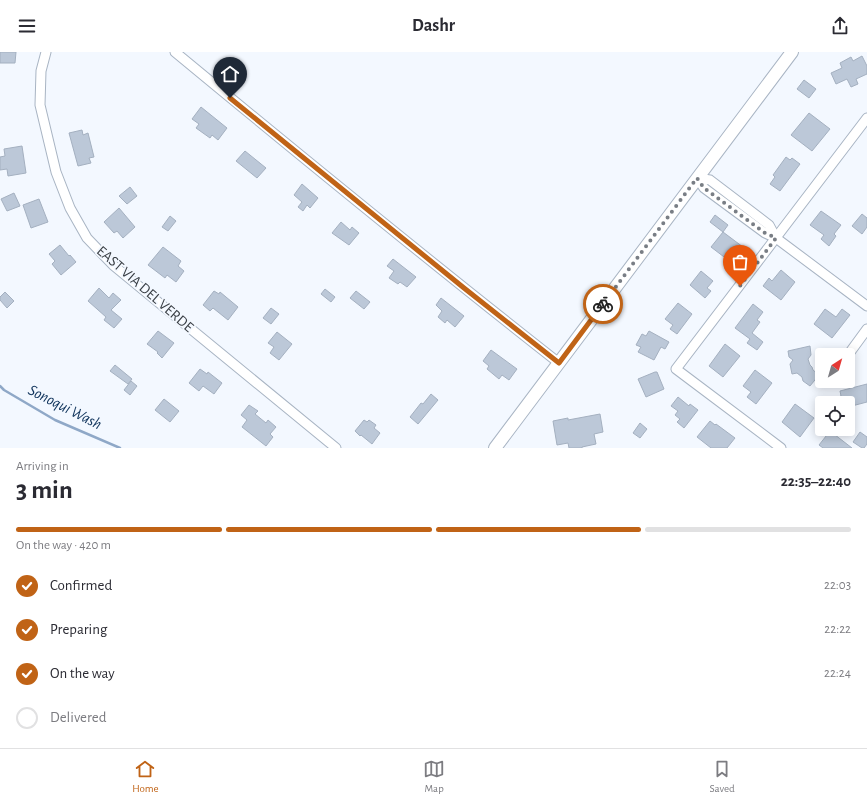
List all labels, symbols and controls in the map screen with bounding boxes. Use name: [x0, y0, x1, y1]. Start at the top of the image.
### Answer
icon: menu: [16, 15, 38, 37]
icon: share: [829, 15, 851, 37]
text: Dashr: [412, 17, 455, 35]
pin: [213, 57, 247, 98]
icon: home: [219, 63, 241, 85]
street label: EAST VIA DEL VERDE: [94, 243, 196, 335]
pin: [723, 245, 757, 286]
icon: bag: [729, 251, 751, 273]
courier: [583, 284, 623, 324]
icon: bike: [592, 293, 614, 315]
north arrow: [815, 348, 855, 388]
map controls: [815, 348, 855, 436]
water label: Sonoqui Wash: [25, 382, 104, 433]
button: locate: [815, 396, 855, 436]
text: Arriving in: [16, 460, 69, 473]
text: 22:35–22:40: [781, 474, 851, 489]
text: 3 min: [16, 477, 73, 503]
text: On the way · 420 m: [16, 539, 111, 552]
icon: check: [16, 575, 38, 597]
text: Confirmed: [50, 578, 112, 593]
text: 22:03: [824, 579, 851, 592]
icon: check: [16, 619, 38, 641]
text: Preparing: [50, 622, 107, 637]
text: 22:22: [824, 623, 851, 636]
icon: check: [16, 663, 38, 685]
text: On the way: [50, 666, 115, 681]
text: 22:24: [824, 667, 851, 680]
text: Delivered: [50, 710, 107, 725]
tab: Home: [132, 758, 159, 795]
tab: Map: [423, 758, 445, 795]
tab: Saved: [710, 758, 735, 795]

